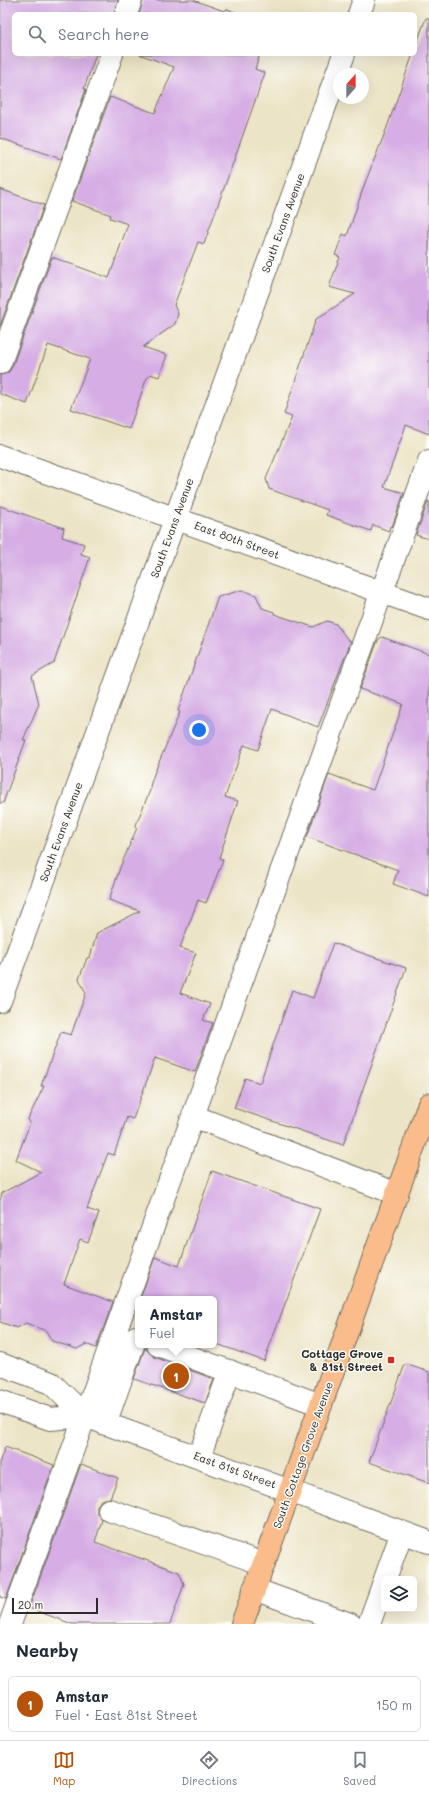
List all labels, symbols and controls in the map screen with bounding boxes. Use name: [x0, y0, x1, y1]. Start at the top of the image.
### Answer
search box: [12, 12, 417, 56]
icon: search: [26, 23, 48, 45]
text: Search here: [58, 24, 149, 44]
north arrow: [333, 68, 369, 104]
street label: South Evans Avenue: [257, 171, 308, 275]
street label: South Evans Avenue: [146, 476, 197, 580]
street label: East 80th Street: [192, 517, 282, 562]
your location: [189, 720, 209, 740]
street label: South Evans Avenue: [35, 780, 86, 884]
popup: [135, 1296, 217, 1348]
text: Amstar: [149, 1304, 203, 1324]
text: Fuel: [149, 1324, 175, 1341]
place label: Cottage Grove & 81st Street: [301, 1346, 383, 1374]
marker: Cottage Grove & 81st Street: [386, 1355, 396, 1365]
pin: 1: [163, 1361, 189, 1391]
street label: South Cottage Grove Avenue: [269, 1379, 336, 1530]
street label: East 81st Street: [192, 1448, 279, 1492]
map controls: [381, 1576, 417, 1612]
button: layers: [381, 1576, 417, 1612]
scale bar: [12, 1596, 98, 1615]
text: 20 m: [18, 1597, 43, 1612]
text: Nearby: [16, 1639, 78, 1661]
text: Amstar: [55, 1686, 109, 1706]
text: 1: [27, 1696, 33, 1713]
text: 150 m: [376, 1696, 412, 1713]
text: Fuel · East 81st Street: [55, 1706, 198, 1723]
tab: Map: [53, 1749, 75, 1788]
tab: Directions: [181, 1749, 237, 1788]
tab: Saved: [343, 1749, 376, 1788]

